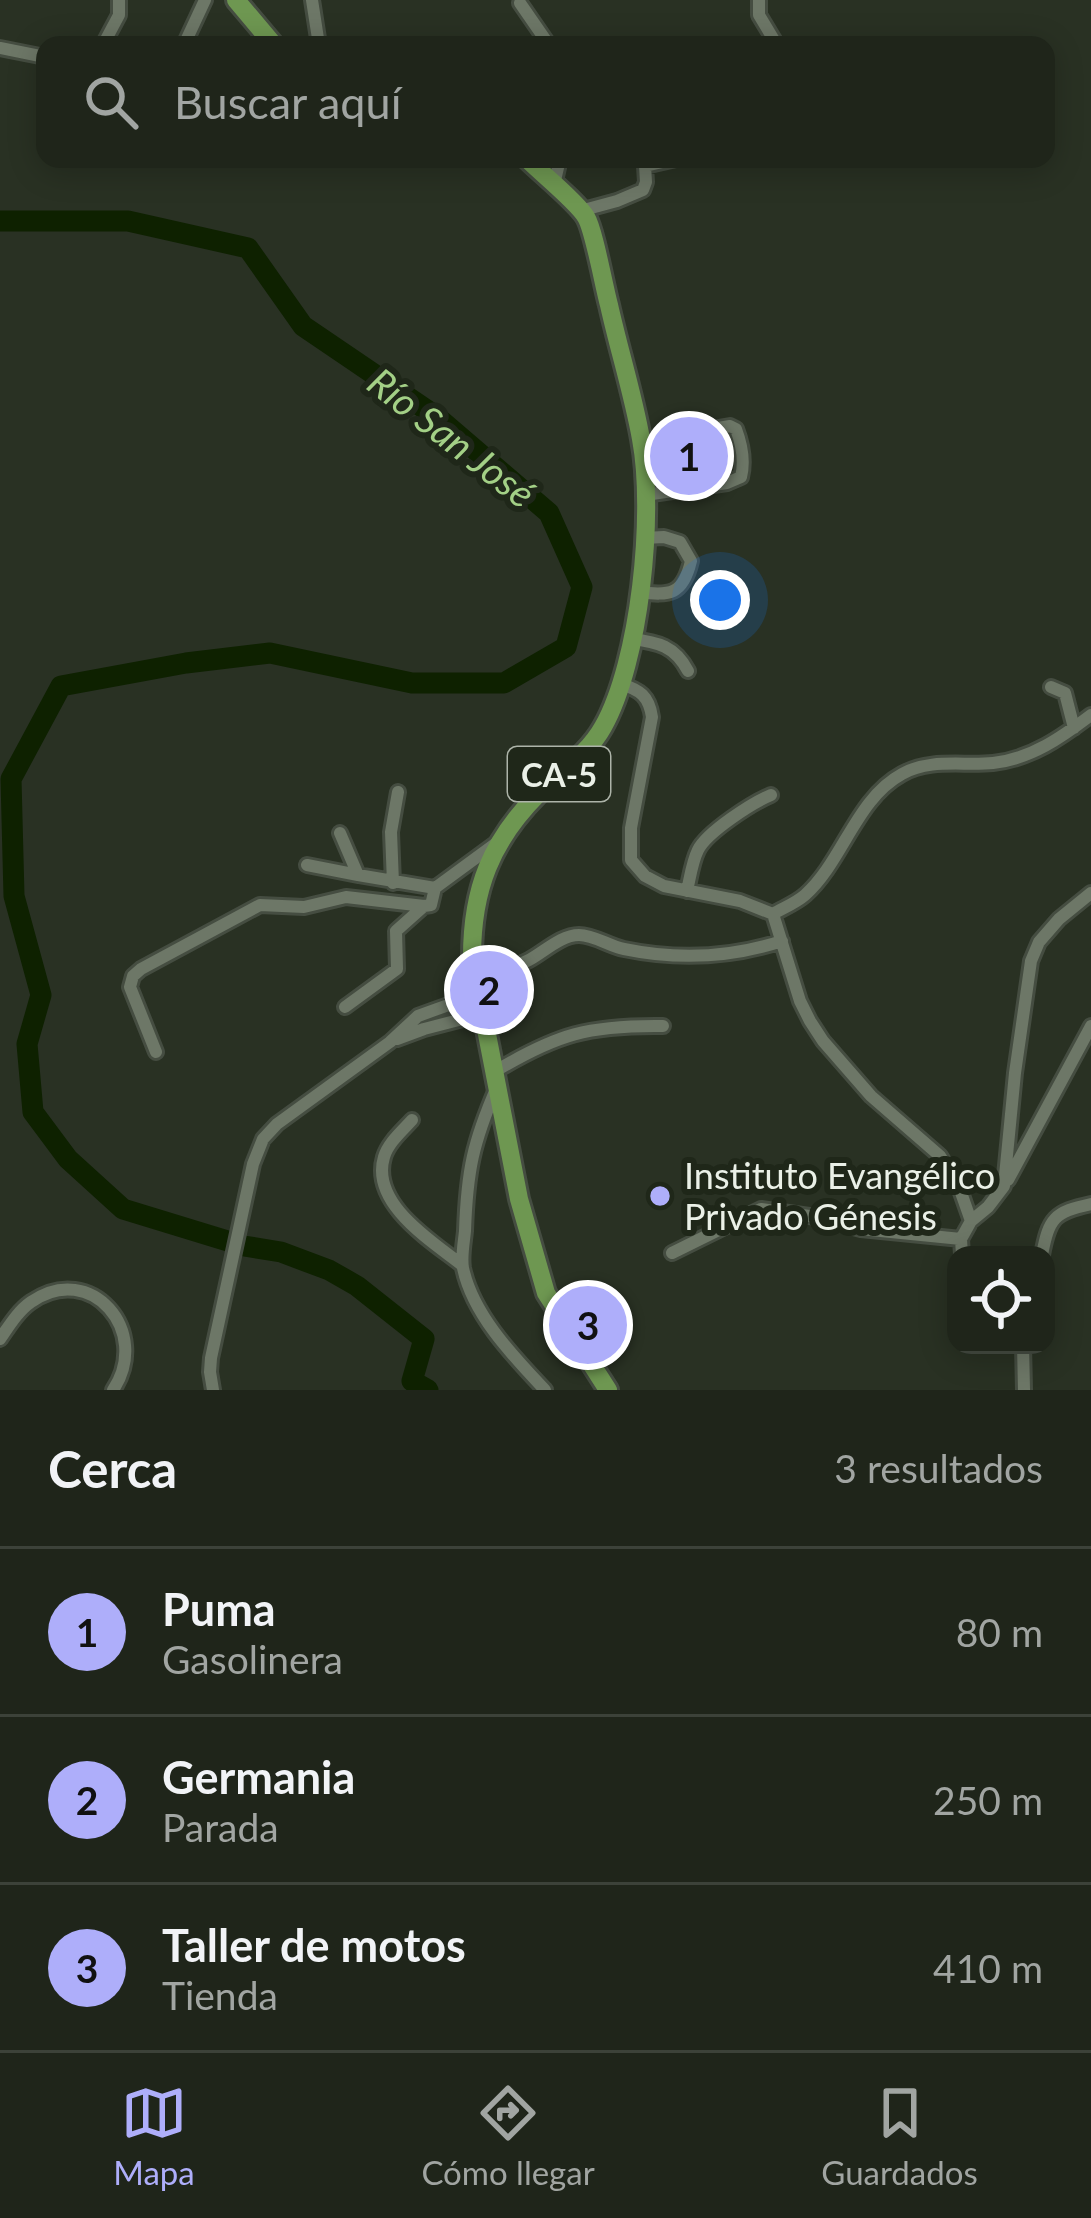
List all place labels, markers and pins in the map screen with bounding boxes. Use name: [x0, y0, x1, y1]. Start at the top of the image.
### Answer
pin: 1: [650, 411, 728, 501]
pin: 2: [450, 945, 528, 1035]
place label: Instituto Evangélico Privado Génesis: [684, 1153, 995, 1238]
marker: Instituto Evangélico Privado Génesis: [647, 1183, 673, 1209]
pin: 3: [549, 1280, 627, 1370]

